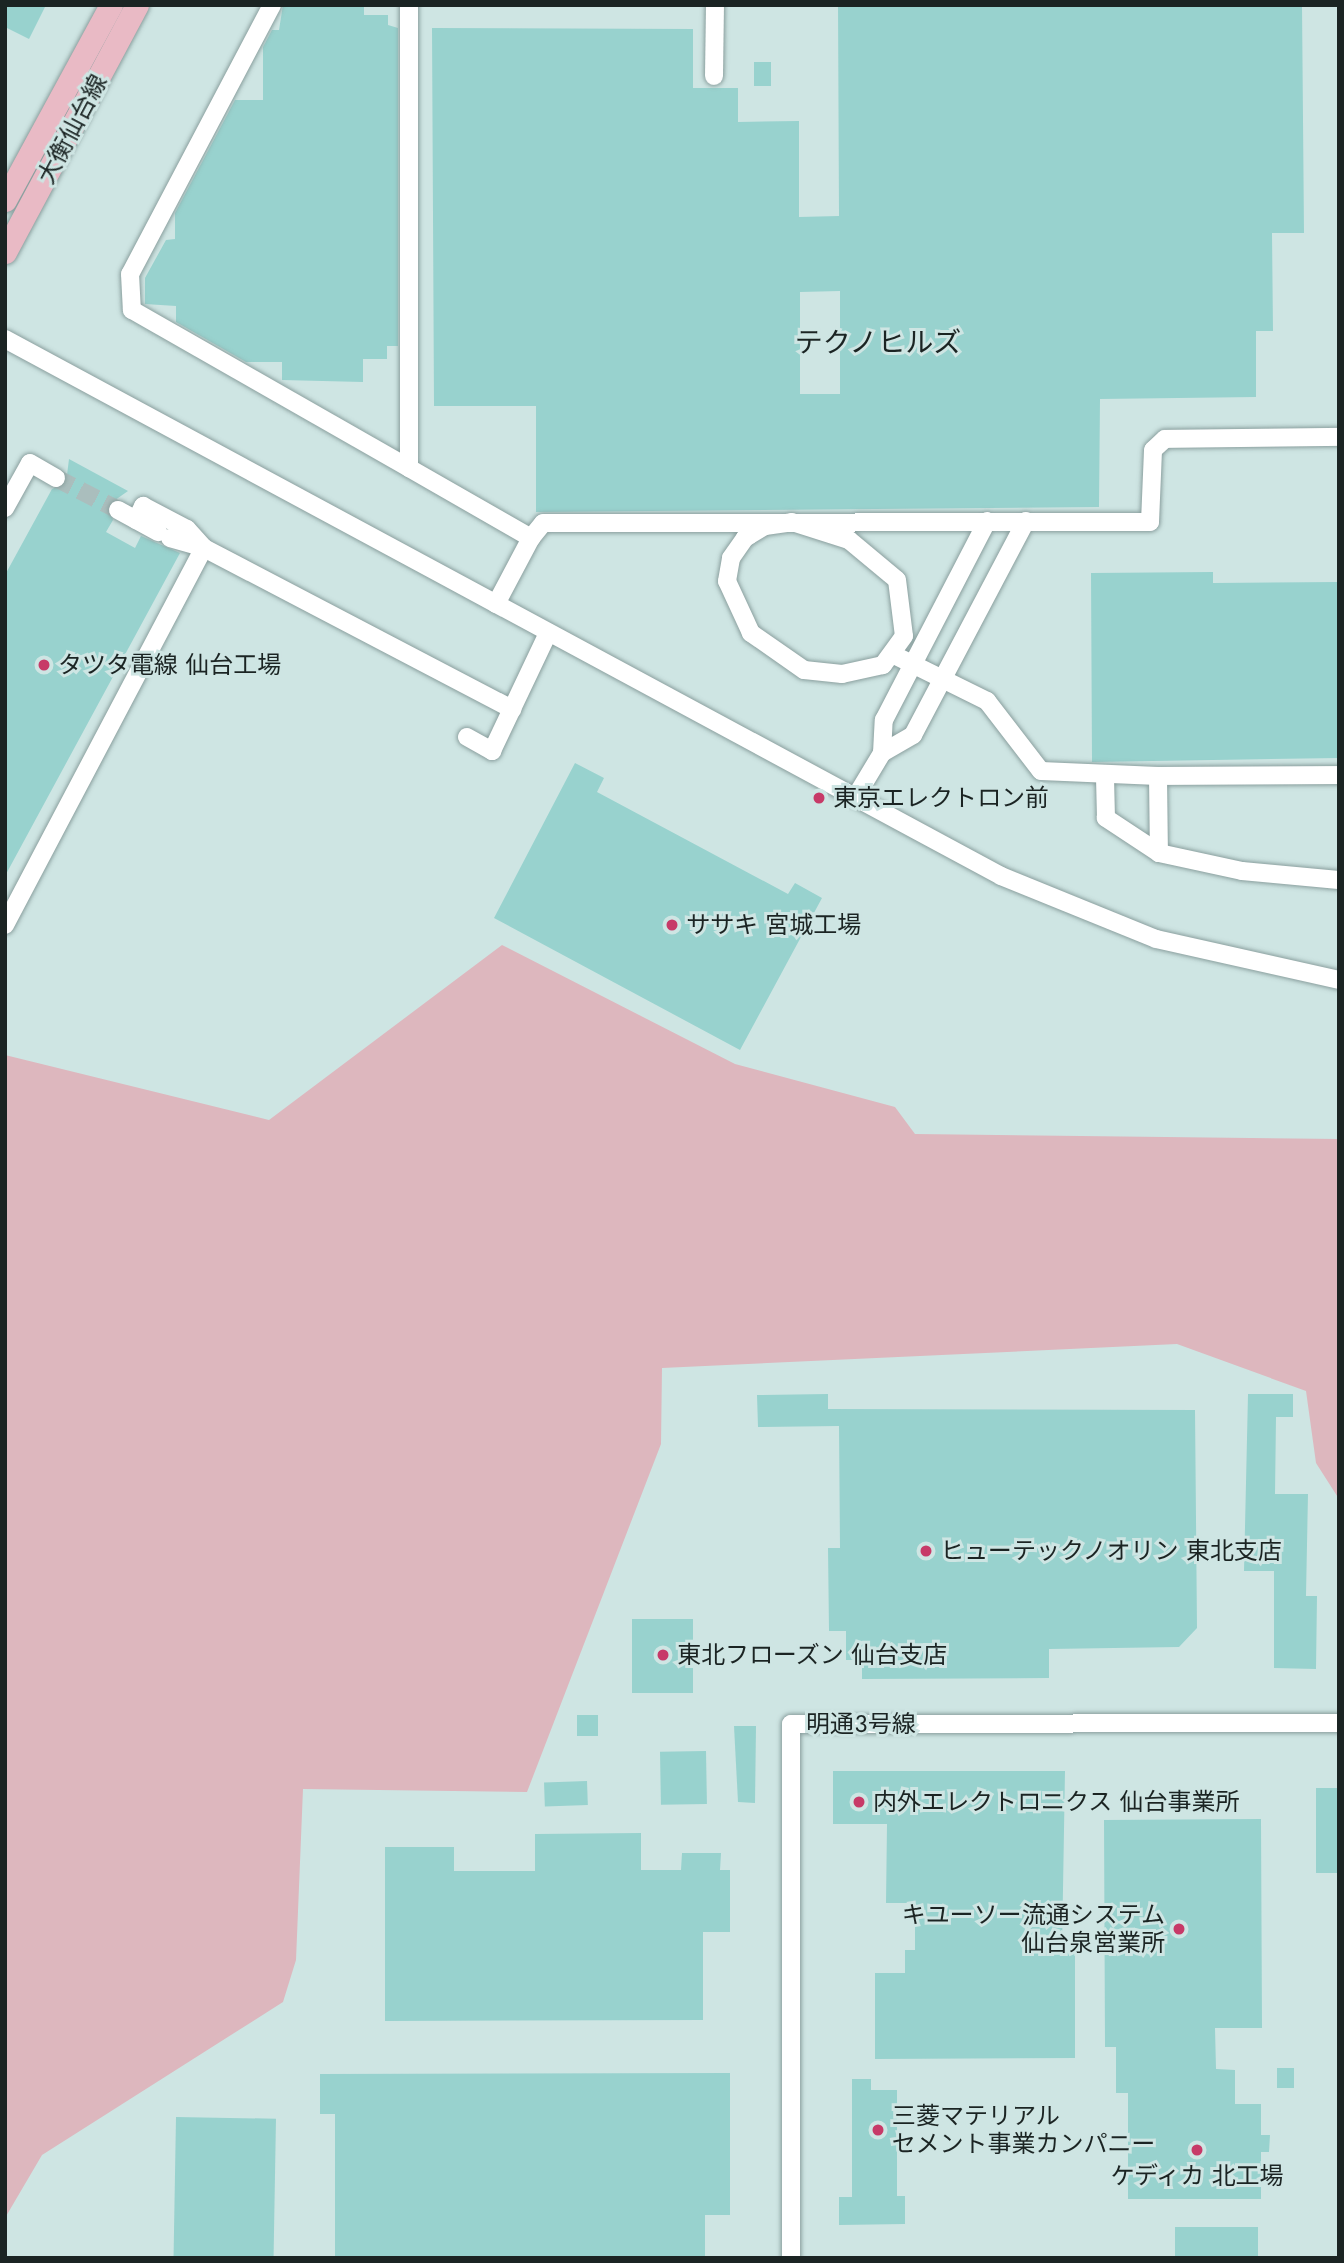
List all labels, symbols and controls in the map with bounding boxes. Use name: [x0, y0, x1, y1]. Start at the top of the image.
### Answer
street label: 大衡仙台線: [31, 69, 113, 189]
district label: テクノヒルズ: [794, 326, 962, 360]
place label: タツタ電線 仙台工場: [58, 651, 281, 679]
marker: タツタ電線 仙台工場: [36, 657, 52, 673]
place label: 東京エレクトロン前: [833, 784, 1049, 812]
marker: 東京エレクトロン前: [811, 790, 827, 806]
place label: ササキ 宮城工場: [686, 911, 861, 939]
marker: ササキ 宮城工場: [664, 917, 680, 933]
place label: ヒューテックノオリン 東北支店: [940, 1537, 1283, 1565]
marker: ヒューテックノオリン 東北支店: [918, 1543, 934, 1559]
place label: 東北フローズン 仙台支店: [677, 1641, 948, 1669]
marker: 東北フローズン 仙台支店: [655, 1647, 671, 1663]
street label: 明通３号線: [806, 1710, 916, 1738]
place label: 内外エレクトロニクス 仙台事業所: [873, 1788, 1240, 1816]
marker: 内外エレクトロニクス 仙台事業所: [851, 1794, 867, 1810]
place label: キユーソー流通システム 仙台泉営業所: [901, 1901, 1165, 1957]
marker: キユーソー流通システム 仙台泉営業所: [1171, 1921, 1187, 1937]
place label: 三菱マテリアル セメント事業カンパニー: [892, 2102, 1156, 2158]
marker: 三菱マテリアル セメント事業カンパニー: [870, 2122, 886, 2138]
marker: ケディカ 北工場: [1189, 2142, 1205, 2158]
place label: ケディカ 北工場: [1109, 2162, 1285, 2190]

